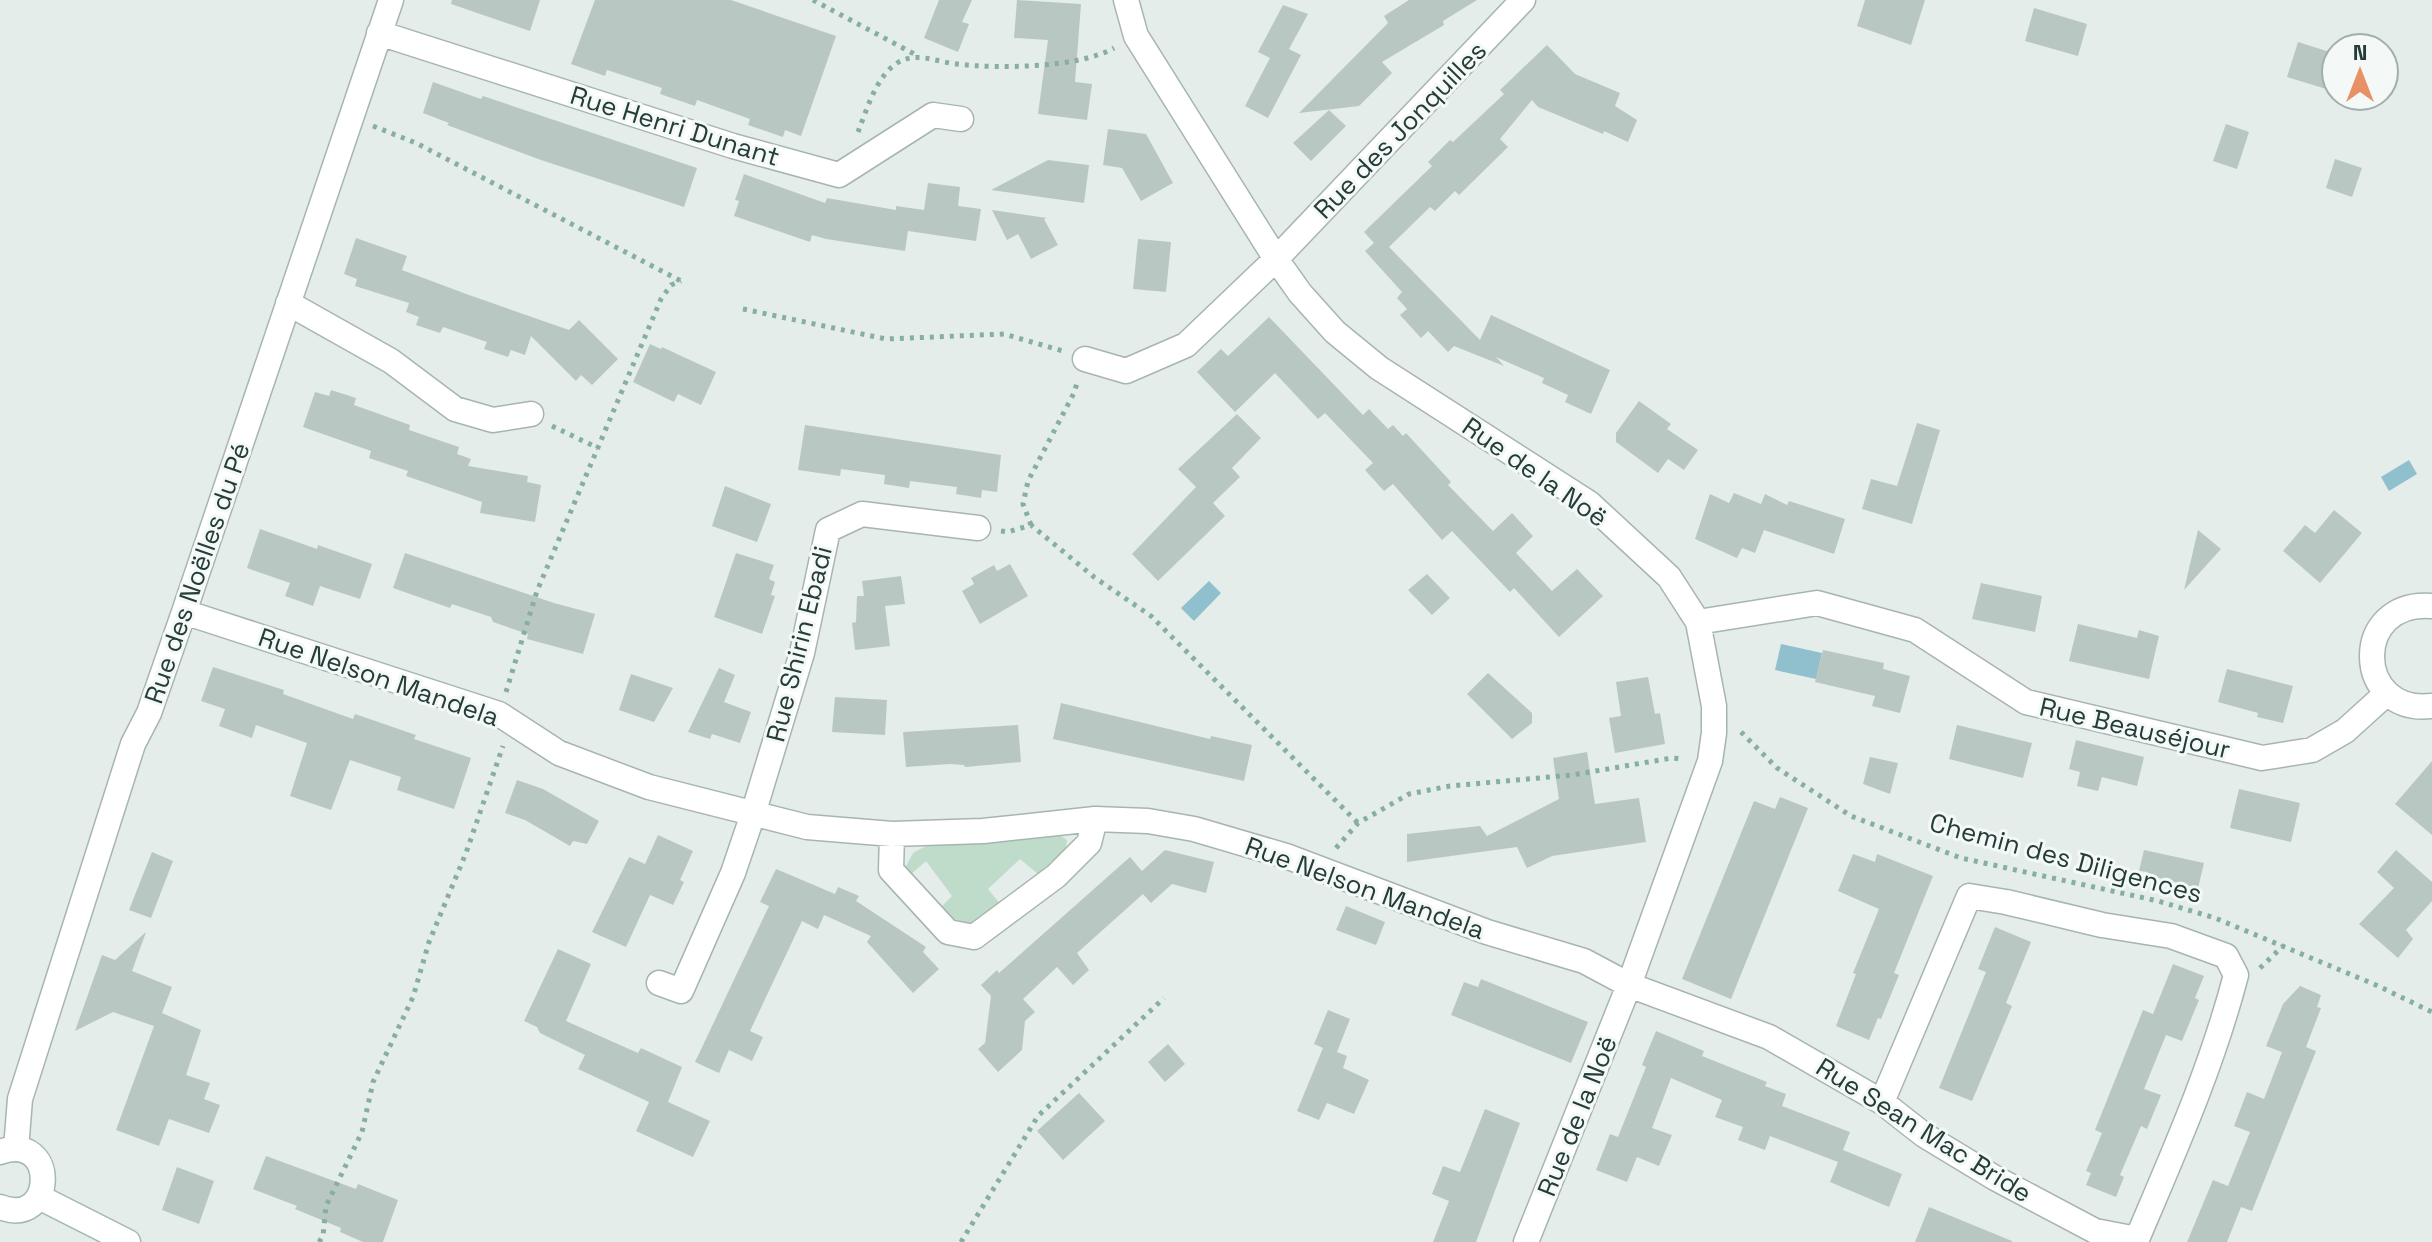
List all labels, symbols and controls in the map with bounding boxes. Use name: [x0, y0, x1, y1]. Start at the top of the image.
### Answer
north arrow: [2320, 32, 2400, 112]
street label: Rue des Jonquilles: [1306, 34, 1494, 226]
text: N: [2353, 38, 2367, 66]
street label: Rue Henri Dunant: [566, 78, 784, 174]
street label: Rue de la Noë: [1456, 409, 1614, 535]
street label: Rue des Noëlles du Pé: [136, 438, 258, 708]
street label: Rue Shirin Ebadi: [758, 543, 840, 745]
street label: Rue Nelson Mandela: [254, 620, 504, 734]
street label: Rue Beauséjour: [2036, 690, 2234, 766]
street label: Chemin des Diligences: [1926, 805, 2206, 911]
street label: Rue Nelson Mandela: [1240, 829, 1490, 947]
street label: Rue de la Noë: [1529, 1031, 1625, 1201]
street label: Rue Sean Mac Bride: [1810, 1050, 2038, 1210]

